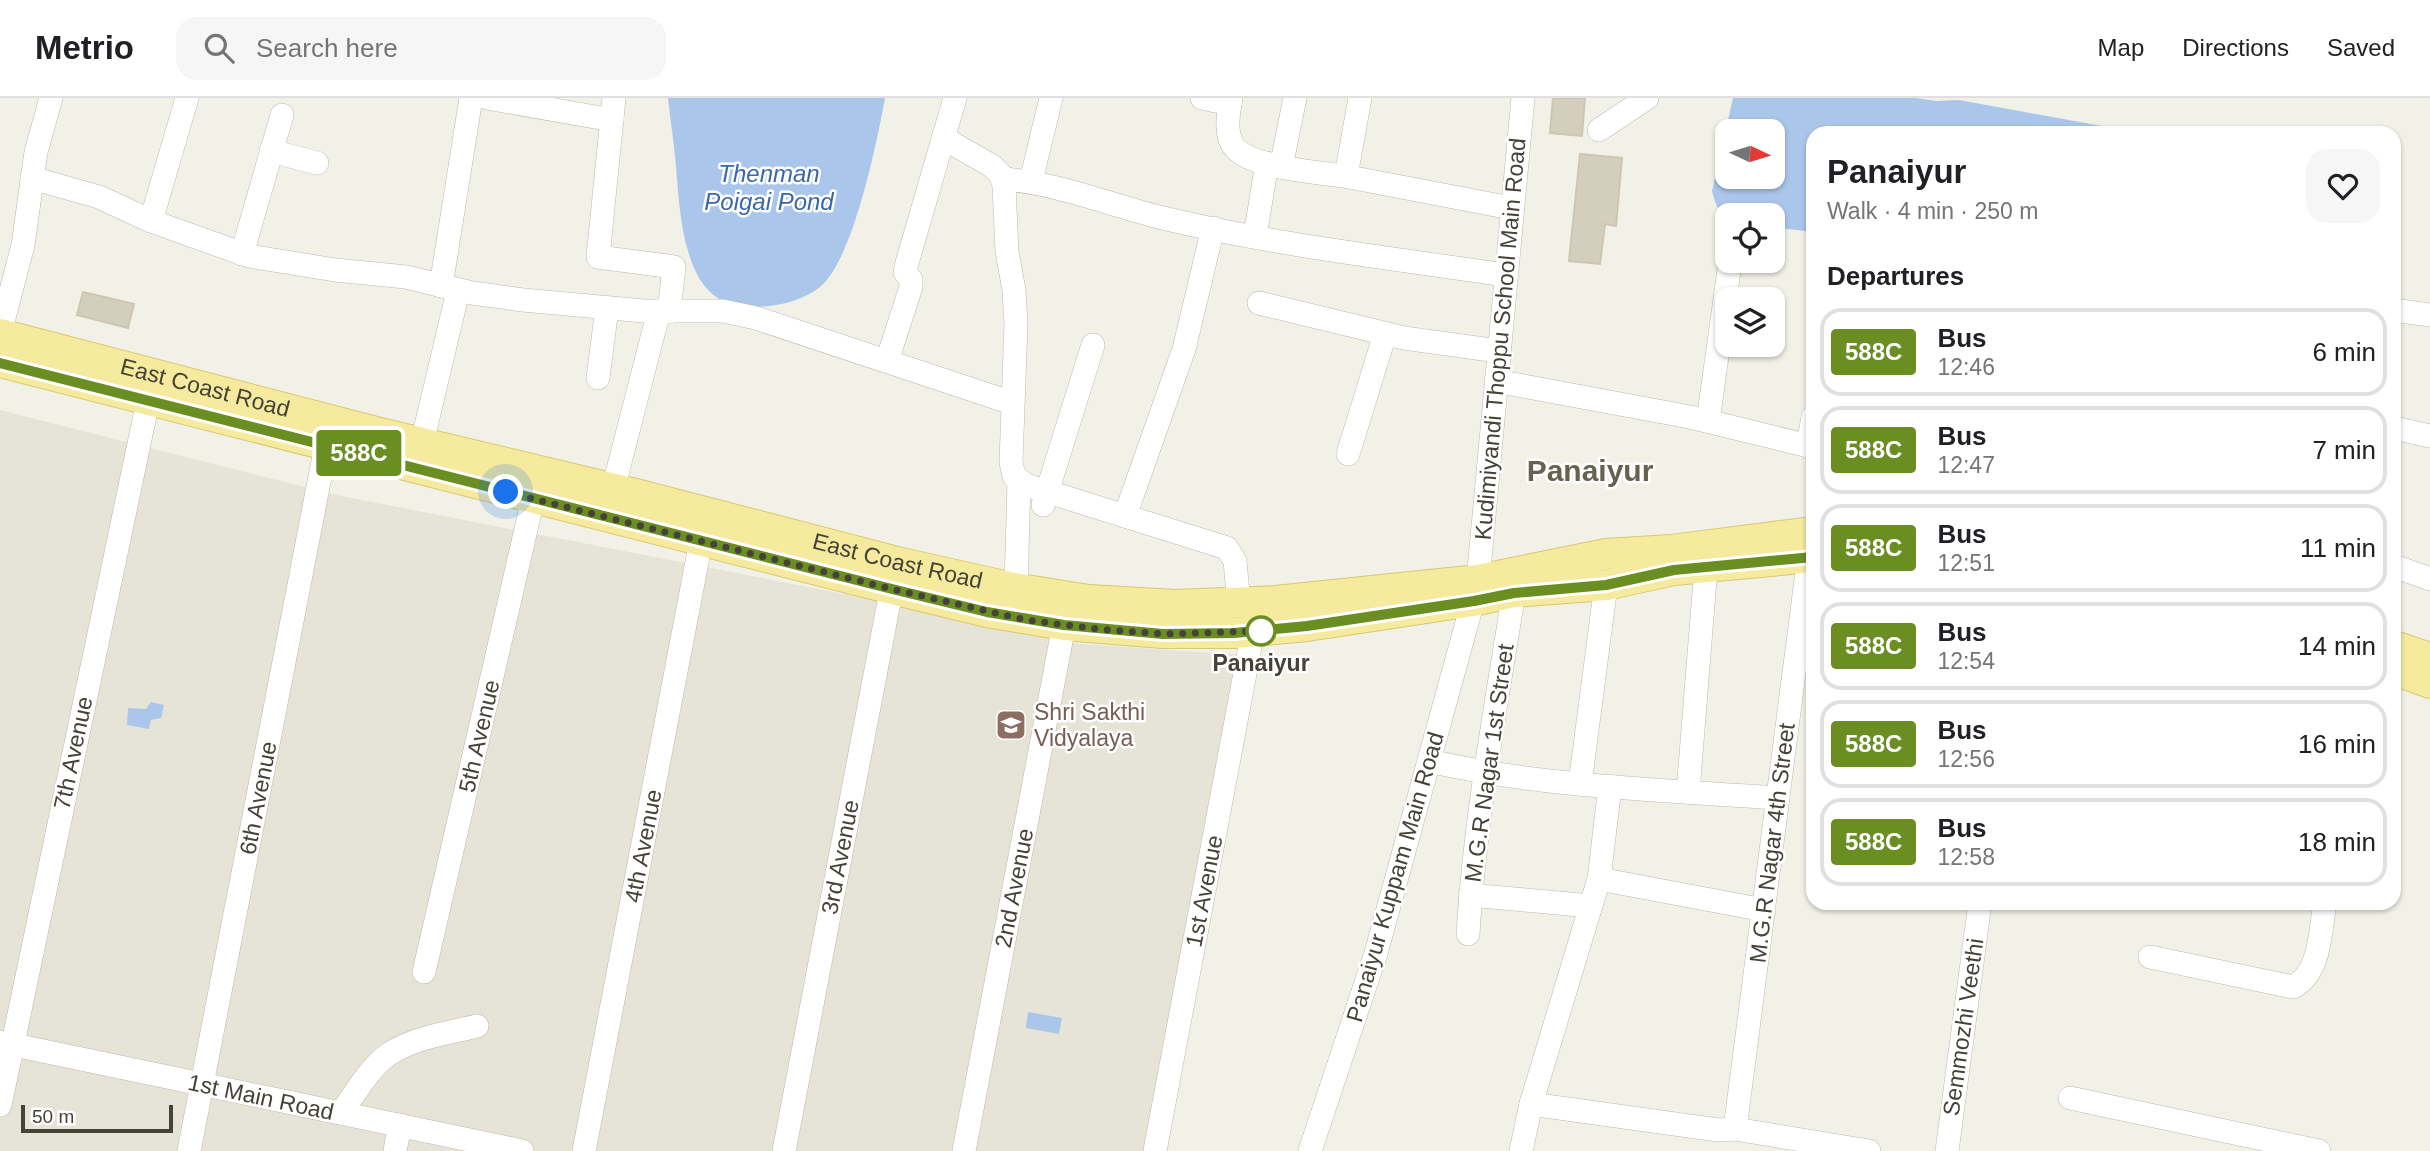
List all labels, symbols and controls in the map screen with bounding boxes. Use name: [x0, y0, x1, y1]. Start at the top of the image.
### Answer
search box: [176, 17, 666, 80]
text: Metrio: [35, 29, 134, 66]
icon: search: [200, 29, 238, 67]
text: Search here: [256, 33, 398, 63]
text: Map: [2098, 34, 2144, 61]
text: Directions: [2182, 34, 2289, 61]
text: Saved: [2327, 34, 2395, 61]
north arrow: [1715, 119, 1785, 189]
map controls: [1715, 119, 1785, 357]
street label: Kudimiyandi Thoppu School Main Road: [1469, 137, 1531, 541]
button: heart: [2306, 149, 2380, 223]
text: Panaiyur: [1827, 153, 1966, 190]
water label: Thenman Poigai Pond: [704, 160, 834, 215]
text: Walk · 4 min · 250 m: [1827, 198, 2038, 224]
button: locate: [1715, 203, 1785, 273]
text: Departures: [1827, 261, 1964, 291]
button: layers: [1715, 287, 1785, 357]
text: Bus: [1937, 323, 1987, 353]
text: 6 min: [2312, 337, 2376, 367]
text: 588C: [1845, 338, 1902, 365]
street label: East Coast Road: [118, 353, 293, 422]
text: 12:46: [1937, 354, 1995, 380]
text: Bus: [1937, 421, 1987, 451]
line badge: 588C: [310, 430, 408, 476]
text: 7 min: [2312, 435, 2376, 465]
text: 588C: [1845, 436, 1902, 463]
text: 588C: [330, 439, 388, 466]
text: 12:47: [1937, 452, 1995, 478]
district label: Panaiyur: [1527, 454, 1654, 487]
your location: [488, 474, 523, 509]
text: Bus: [1937, 519, 1987, 549]
street label: East Coast Road: [810, 528, 985, 594]
text: 11 min: [2300, 533, 2376, 563]
text: 588C: [1845, 534, 1902, 561]
text: 12:51: [1937, 550, 1995, 576]
marker: Panaiyur: [1246, 616, 1276, 646]
text: Bus: [1937, 617, 1987, 647]
text: 14 min: [2298, 631, 2376, 661]
text: 588C: [1845, 632, 1902, 659]
street label: M.G.R Nagar 1st Street: [1459, 642, 1519, 884]
text: 12:54: [1937, 648, 1995, 674]
place label: Panaiyur: [1212, 650, 1310, 676]
street label: 5th Avenue: [453, 677, 505, 795]
street label: 7th Avenue: [48, 694, 98, 812]
place label: Shri Sakthi Vidyalaya: [1034, 699, 1145, 751]
school or university icon: Shri Sakthi Vidyalaya: [994, 708, 1028, 742]
text: Bus: [1937, 715, 1987, 745]
street label: M.G.R Nagar 4th Street: [1744, 721, 1800, 964]
street label: Panaiyur Kuppam Main Road: [1341, 729, 1449, 1025]
text: 16 min: [2298, 729, 2376, 759]
text: 588C: [1845, 730, 1902, 757]
street label: 6th Avenue: [234, 739, 282, 857]
text: 12:56: [1937, 746, 1995, 772]
street label: 4th Avenue: [619, 787, 667, 905]
street label: 3rd Avenue: [816, 798, 864, 916]
text: Bus: [1937, 813, 1987, 843]
street label: 2nd Avenue: [990, 826, 1038, 950]
text: 18 min: [2298, 827, 2376, 857]
text: 588C: [1845, 828, 1902, 855]
street label: 1st Avenue: [1180, 833, 1228, 949]
text: 12:58: [1937, 844, 1995, 870]
street label: Semmozhi Veethi: [1938, 937, 1988, 1117]
street label: 1st Main Road: [186, 1069, 336, 1125]
scale bar: [21, 1102, 173, 1134]
text: 50 m: [32, 1106, 74, 1127]

